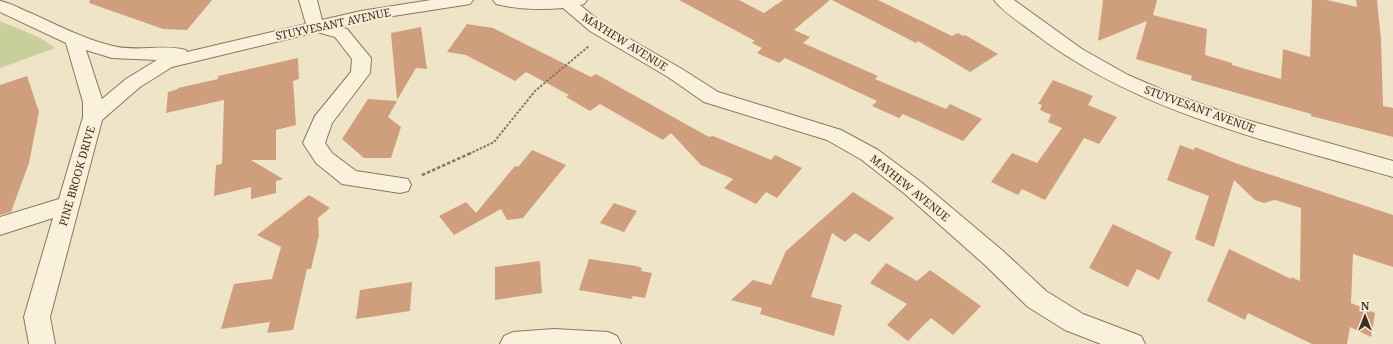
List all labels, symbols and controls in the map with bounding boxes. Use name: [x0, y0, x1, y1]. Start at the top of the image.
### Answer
street label: STUYVESANT AVENUE: [274, 4, 392, 43]
street label: MAYHEW AVENUE: [580, 9, 671, 74]
street label: STUYVESANT AVENUE: [1142, 81, 1258, 136]
street label: PINE BROOK DRIVE: [55, 124, 98, 228]
street label: MAYHEW AVENUE: [867, 151, 953, 224]
north arrow: [1345, 296, 1385, 336]
text: N: [1361, 298, 1370, 313]

